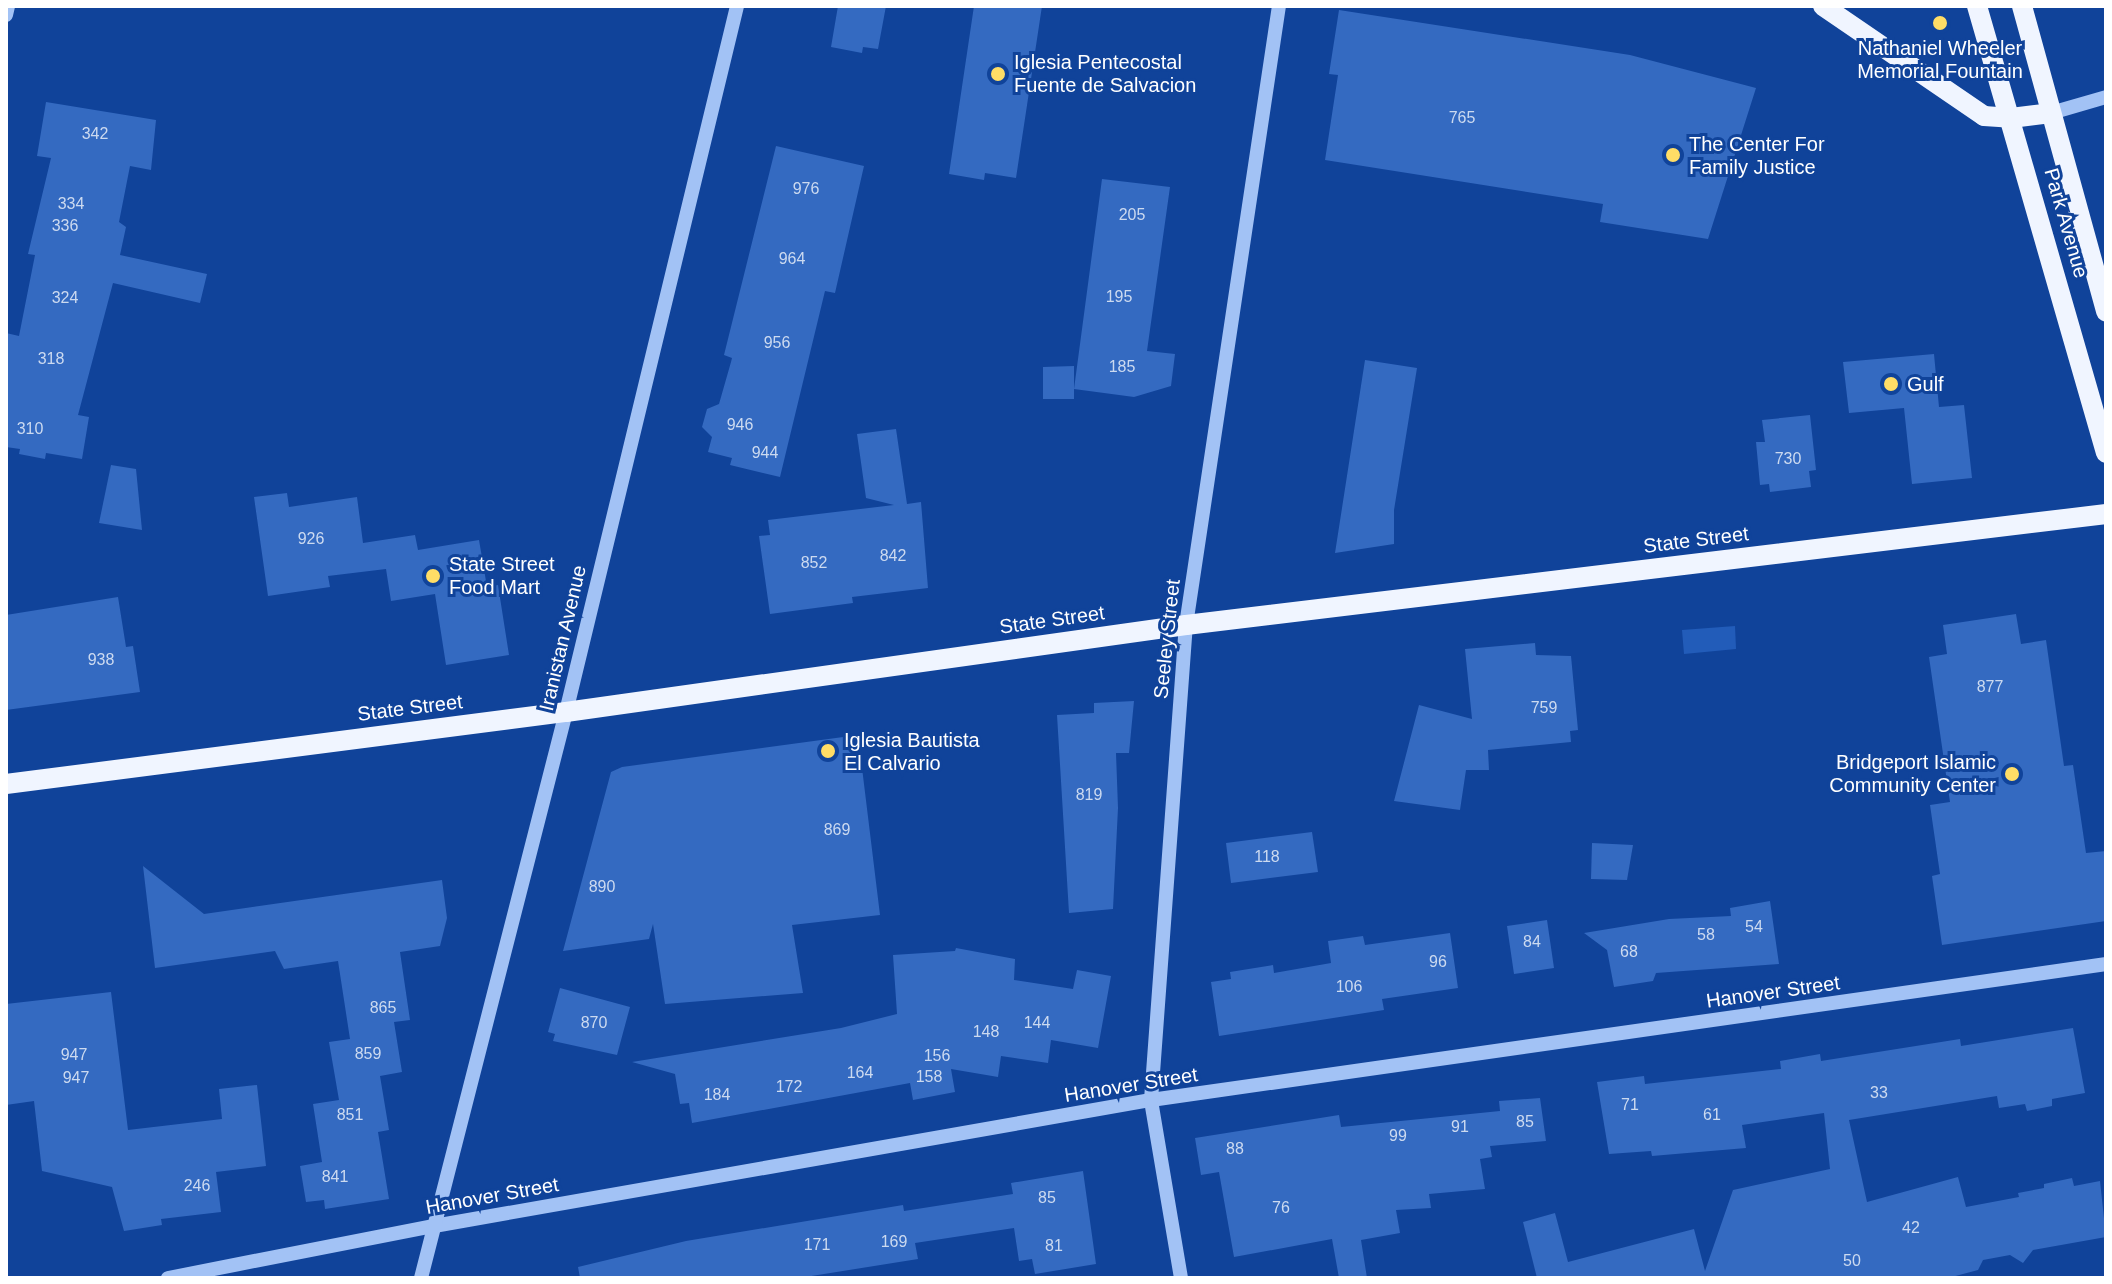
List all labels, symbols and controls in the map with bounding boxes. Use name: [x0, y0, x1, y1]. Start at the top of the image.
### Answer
marker: Nathaniel Wheeler Memorial Fountain: [1931, 14, 1949, 32]
place label: Nathaniel Wheeler Memorial Fountain: [1857, 36, 2023, 83]
place label: Iglesia Pentecostal Fuente de Salvacion: [1014, 50, 1196, 97]
marker: Iglesia Pentecostal Fuente de Salvacion: [989, 65, 1007, 83]
house number: 765: [1449, 108, 1475, 128]
house number: 342: [82, 124, 108, 144]
place label: The Center For Family Justice: [1689, 132, 1825, 179]
marker: The Center For Family Justice: [1664, 146, 1682, 164]
street label: Park Avenue: [2039, 165, 2093, 281]
house number: 976: [793, 179, 819, 199]
house number: 334: [58, 194, 84, 214]
house number: 205: [1119, 205, 1145, 225]
house number: 336: [52, 216, 78, 236]
house number: 964: [779, 249, 805, 269]
house number: 195: [1106, 287, 1132, 307]
house number: 324: [52, 288, 78, 308]
house number: 956: [764, 333, 790, 353]
house number: 318: [38, 349, 64, 369]
house number: 185: [1109, 357, 1135, 377]
place label: Gulf: [1907, 372, 1944, 396]
marker: Gulf: [1882, 375, 1900, 393]
house number: 946: [727, 415, 753, 435]
house number: 310: [17, 419, 43, 439]
house number: 944: [752, 443, 778, 463]
house number: 730: [1775, 449, 1801, 469]
street label: State Street: [1642, 522, 1750, 558]
house number: 926: [298, 529, 324, 549]
house number: 842: [880, 546, 906, 566]
place label: State Street Food Mart: [449, 552, 555, 599]
house number: 852: [801, 553, 827, 573]
street label: Iranistan Avenue: [534, 562, 592, 714]
marker: State Street Food Mart: [424, 567, 442, 585]
street label: Seeley Street: [1149, 578, 1185, 700]
street label: State Street: [998, 601, 1106, 639]
house number: 938: [88, 650, 114, 670]
house number: 877: [1977, 677, 2003, 697]
street label: State Street: [356, 690, 464, 726]
house number: 759: [1531, 698, 1557, 718]
place label: Iglesia Bautista El Calvario: [844, 728, 980, 775]
marker: Iglesia Bautista El Calvario: [819, 742, 837, 760]
place label: Bridgeport Islamic Community Center: [1829, 750, 1996, 797]
marker: Bridgeport Islamic Community Center: [2003, 765, 2021, 783]
house number: 819: [1076, 785, 1102, 805]
house number: 869: [824, 820, 850, 840]
house number: 118: [1254, 847, 1280, 867]
house number: 890: [589, 877, 615, 897]
house number: 54: [1745, 917, 1763, 937]
house number: 58: [1697, 925, 1715, 945]
house number: 84: [1523, 932, 1541, 952]
house number: 68: [1620, 942, 1638, 962]
house number: 96: [1429, 952, 1447, 972]
street label: Hanover Street: [1705, 971, 1841, 1013]
house number: 106: [1336, 977, 1362, 997]
house number: 865: [370, 998, 396, 1018]
house number: 870: [581, 1013, 607, 1033]
house number: 144: [1024, 1013, 1050, 1033]
house number: 148: [973, 1022, 999, 1042]
house number: 859: [355, 1044, 381, 1064]
house number: 947: [61, 1045, 87, 1065]
house number: 156: [924, 1046, 950, 1066]
house number: 164: [847, 1063, 873, 1083]
street label: Hanover Street: [1063, 1063, 1199, 1107]
house number: 158: [916, 1067, 942, 1087]
house number: 947: [63, 1068, 89, 1088]
house number: 172: [776, 1077, 802, 1097]
house number: 33: [1870, 1083, 1888, 1103]
house number: 184: [704, 1085, 730, 1105]
house number: 71: [1621, 1095, 1639, 1115]
house number: 851: [337, 1105, 363, 1125]
house number: 61: [1703, 1105, 1721, 1125]
house number: 85: [1516, 1112, 1534, 1132]
house number: 91: [1451, 1117, 1469, 1137]
house number: 99: [1389, 1126, 1407, 1146]
house number: 88: [1226, 1139, 1244, 1159]
house number: 841: [322, 1167, 348, 1187]
street label: Hanover Street: [424, 1173, 560, 1219]
house number: 246: [184, 1176, 210, 1196]
house number: 85: [1038, 1188, 1056, 1208]
house number: 76: [1272, 1198, 1290, 1218]
house number: 42: [1902, 1218, 1920, 1238]
house number: 169: [881, 1232, 907, 1252]
house number: 171: [804, 1235, 830, 1255]
house number: 81: [1045, 1236, 1063, 1256]
house number: 50: [1843, 1251, 1861, 1271]

